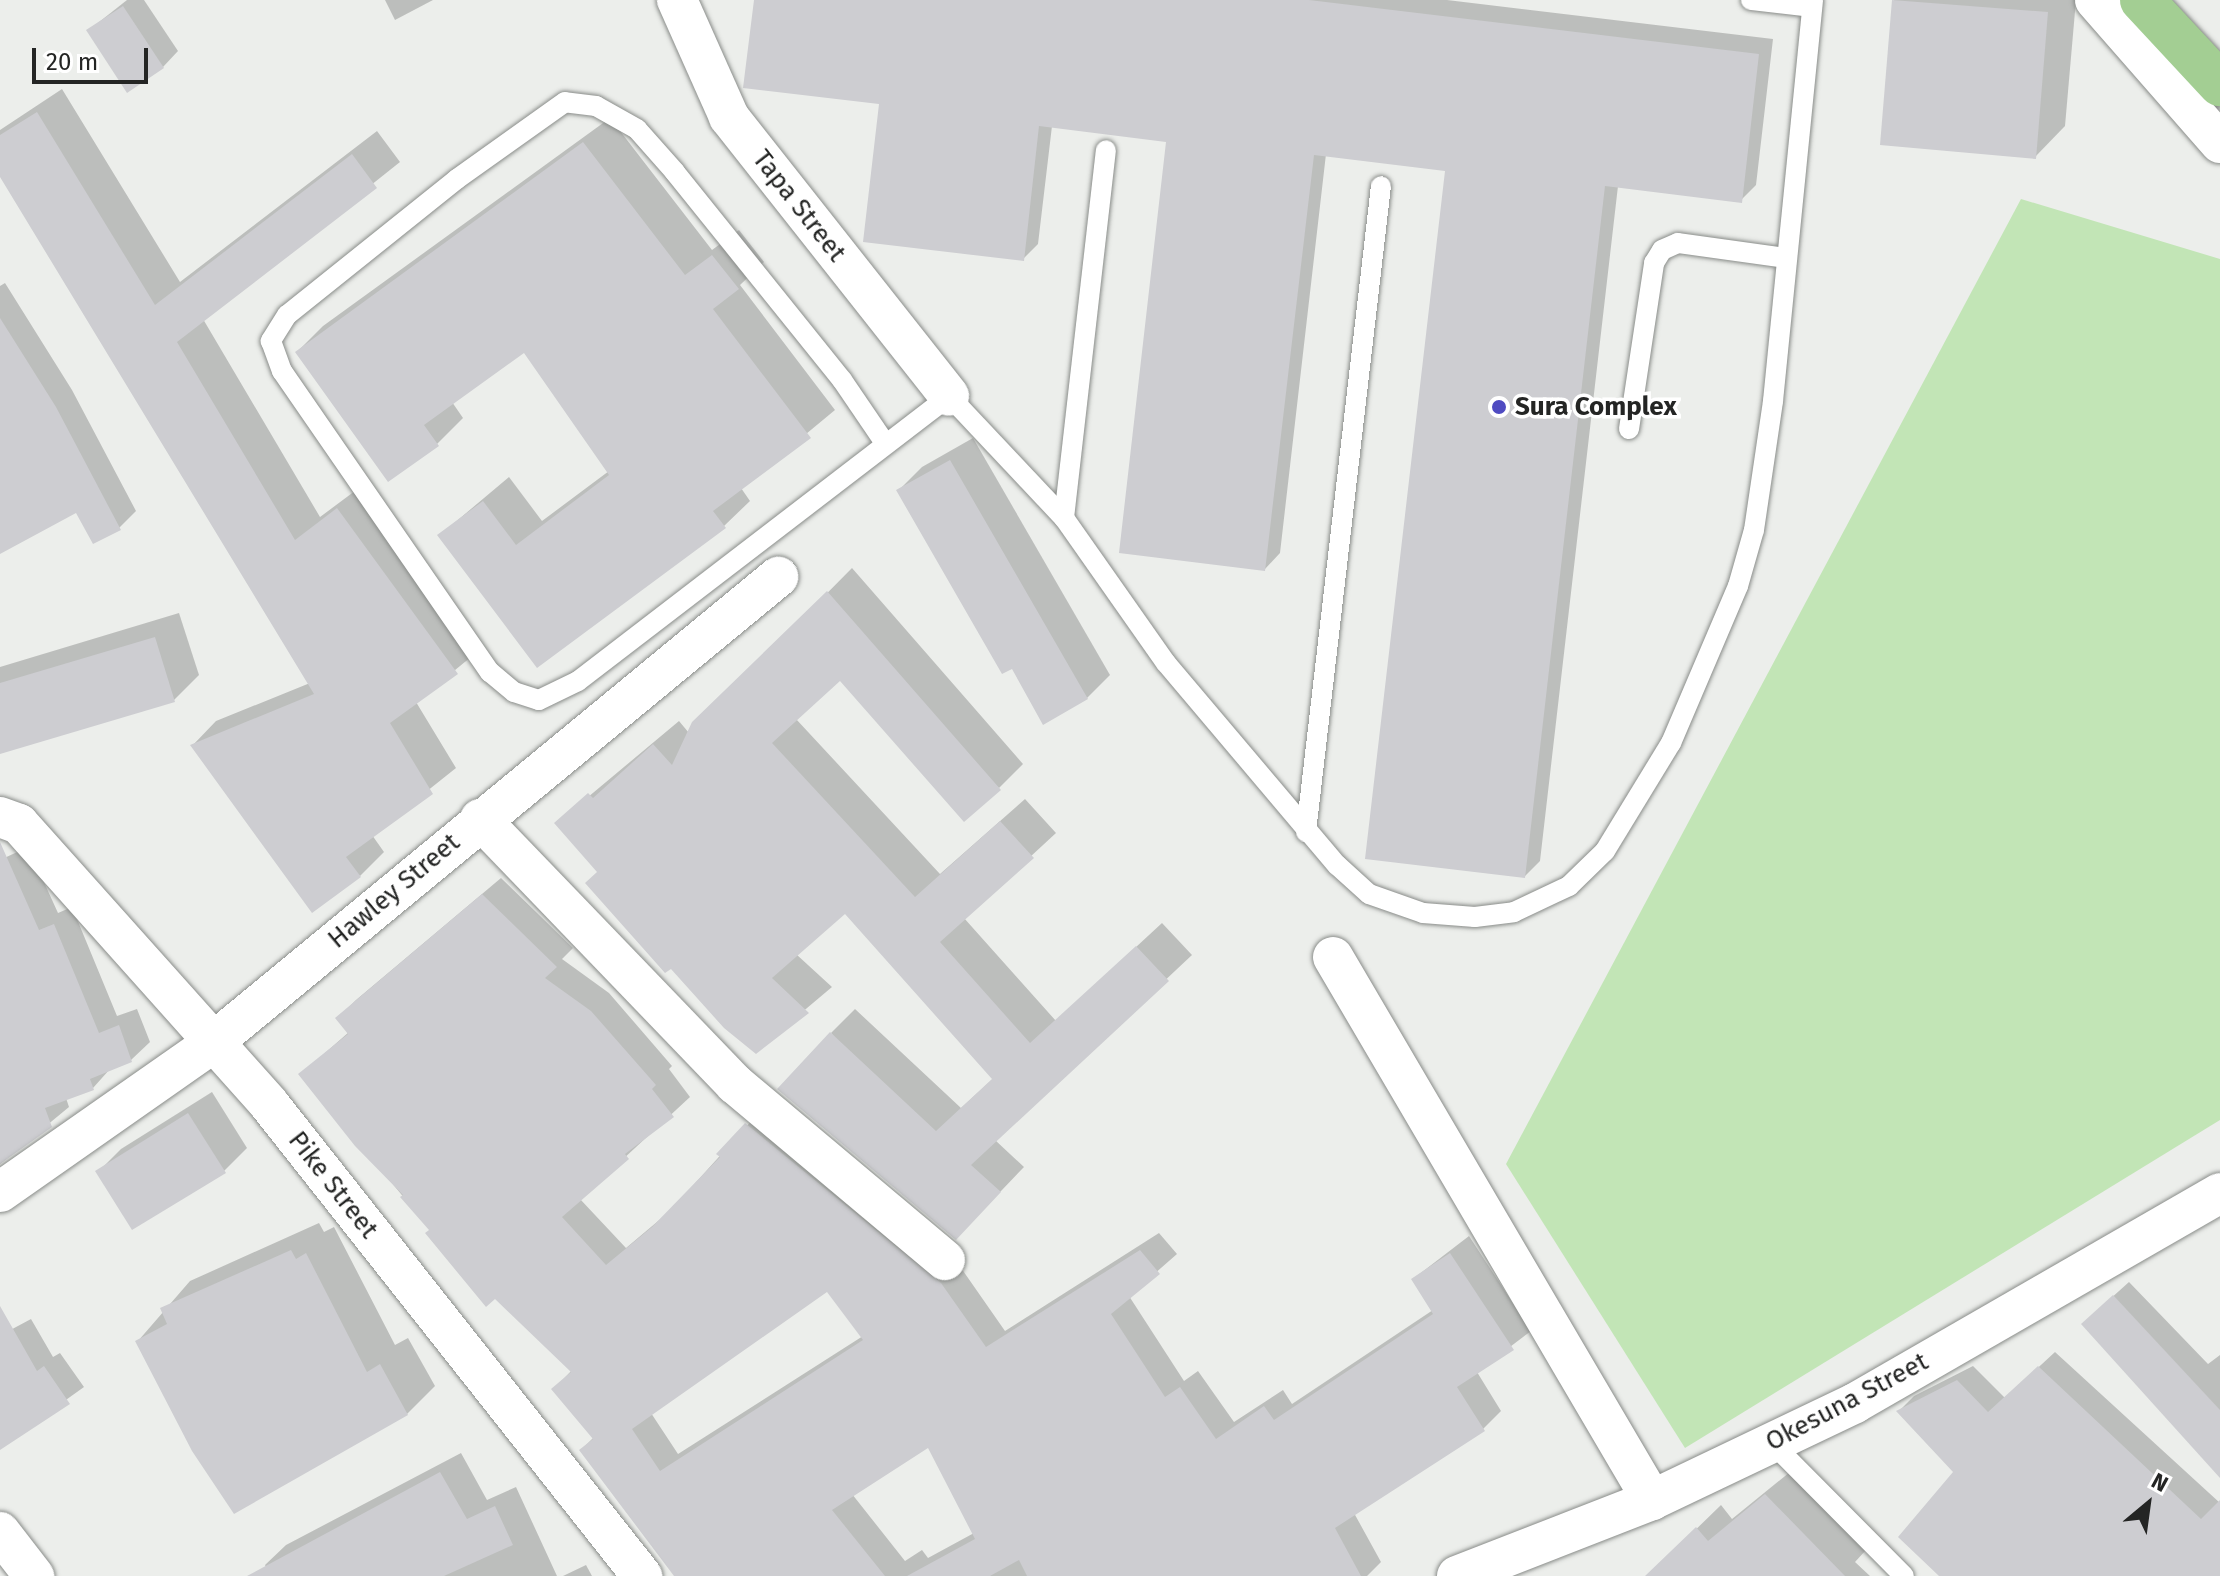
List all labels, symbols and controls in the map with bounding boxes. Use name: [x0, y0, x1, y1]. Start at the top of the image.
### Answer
scale bar: [36, 32, 152, 82]
text: 20 m: [46, 48, 98, 76]
street label: Tapa Street: [746, 144, 852, 268]
place label: Sura Complex: [1515, 391, 1677, 423]
marker: Sura Complex: [1490, 398, 1508, 416]
street label: Hawley Street: [322, 827, 466, 955]
street label: Pike Street: [282, 1125, 384, 1245]
street label: Okesuna Street: [1761, 1346, 1933, 1458]
north arrow: [2108, 1464, 2188, 1544]
text: N: [2147, 1467, 2173, 1498]

